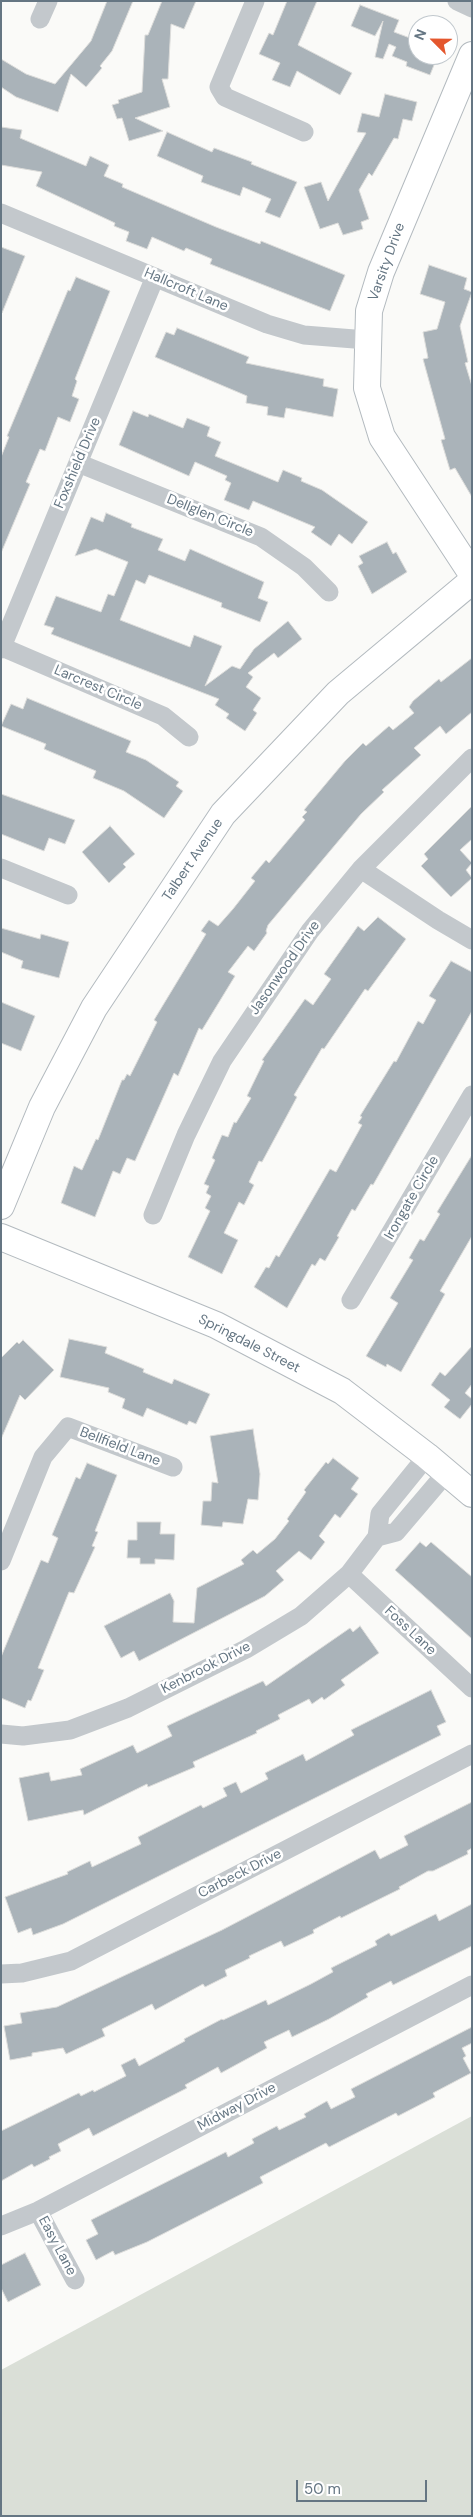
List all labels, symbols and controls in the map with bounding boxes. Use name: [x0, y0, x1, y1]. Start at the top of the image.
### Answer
north arrow: [408, 15, 458, 65]
text: N: [410, 26, 430, 43]
street label: Varsity Drive: [365, 221, 409, 303]
street label: Hallcroft Lane: [141, 265, 231, 315]
street label: Foxshield Drive: [51, 415, 105, 511]
street label: Dellglen Circle: [164, 491, 256, 541]
street label: Larcrest Circle: [51, 662, 145, 714]
street label: Talbert Avenue: [159, 815, 227, 905]
street label: Jasonwood Drive: [246, 918, 324, 1018]
street label: Irongate Circle: [381, 1153, 443, 1243]
street label: Springdale Street: [195, 1311, 303, 1377]
street label: Bellfield Lane: [77, 1424, 163, 1470]
street label: Foss Lane: [381, 1603, 439, 1659]
street label: Kenbrook Drive: [159, 1638, 253, 1698]
street label: Carbeck Drive: [195, 1846, 285, 1902]
street label: Midway Drive: [195, 2079, 279, 2135]
street label: Easy Lane: [34, 2213, 80, 2279]
scale bar: [298, 2470, 429, 2502]
text: 50 m: [304, 2479, 341, 2499]

